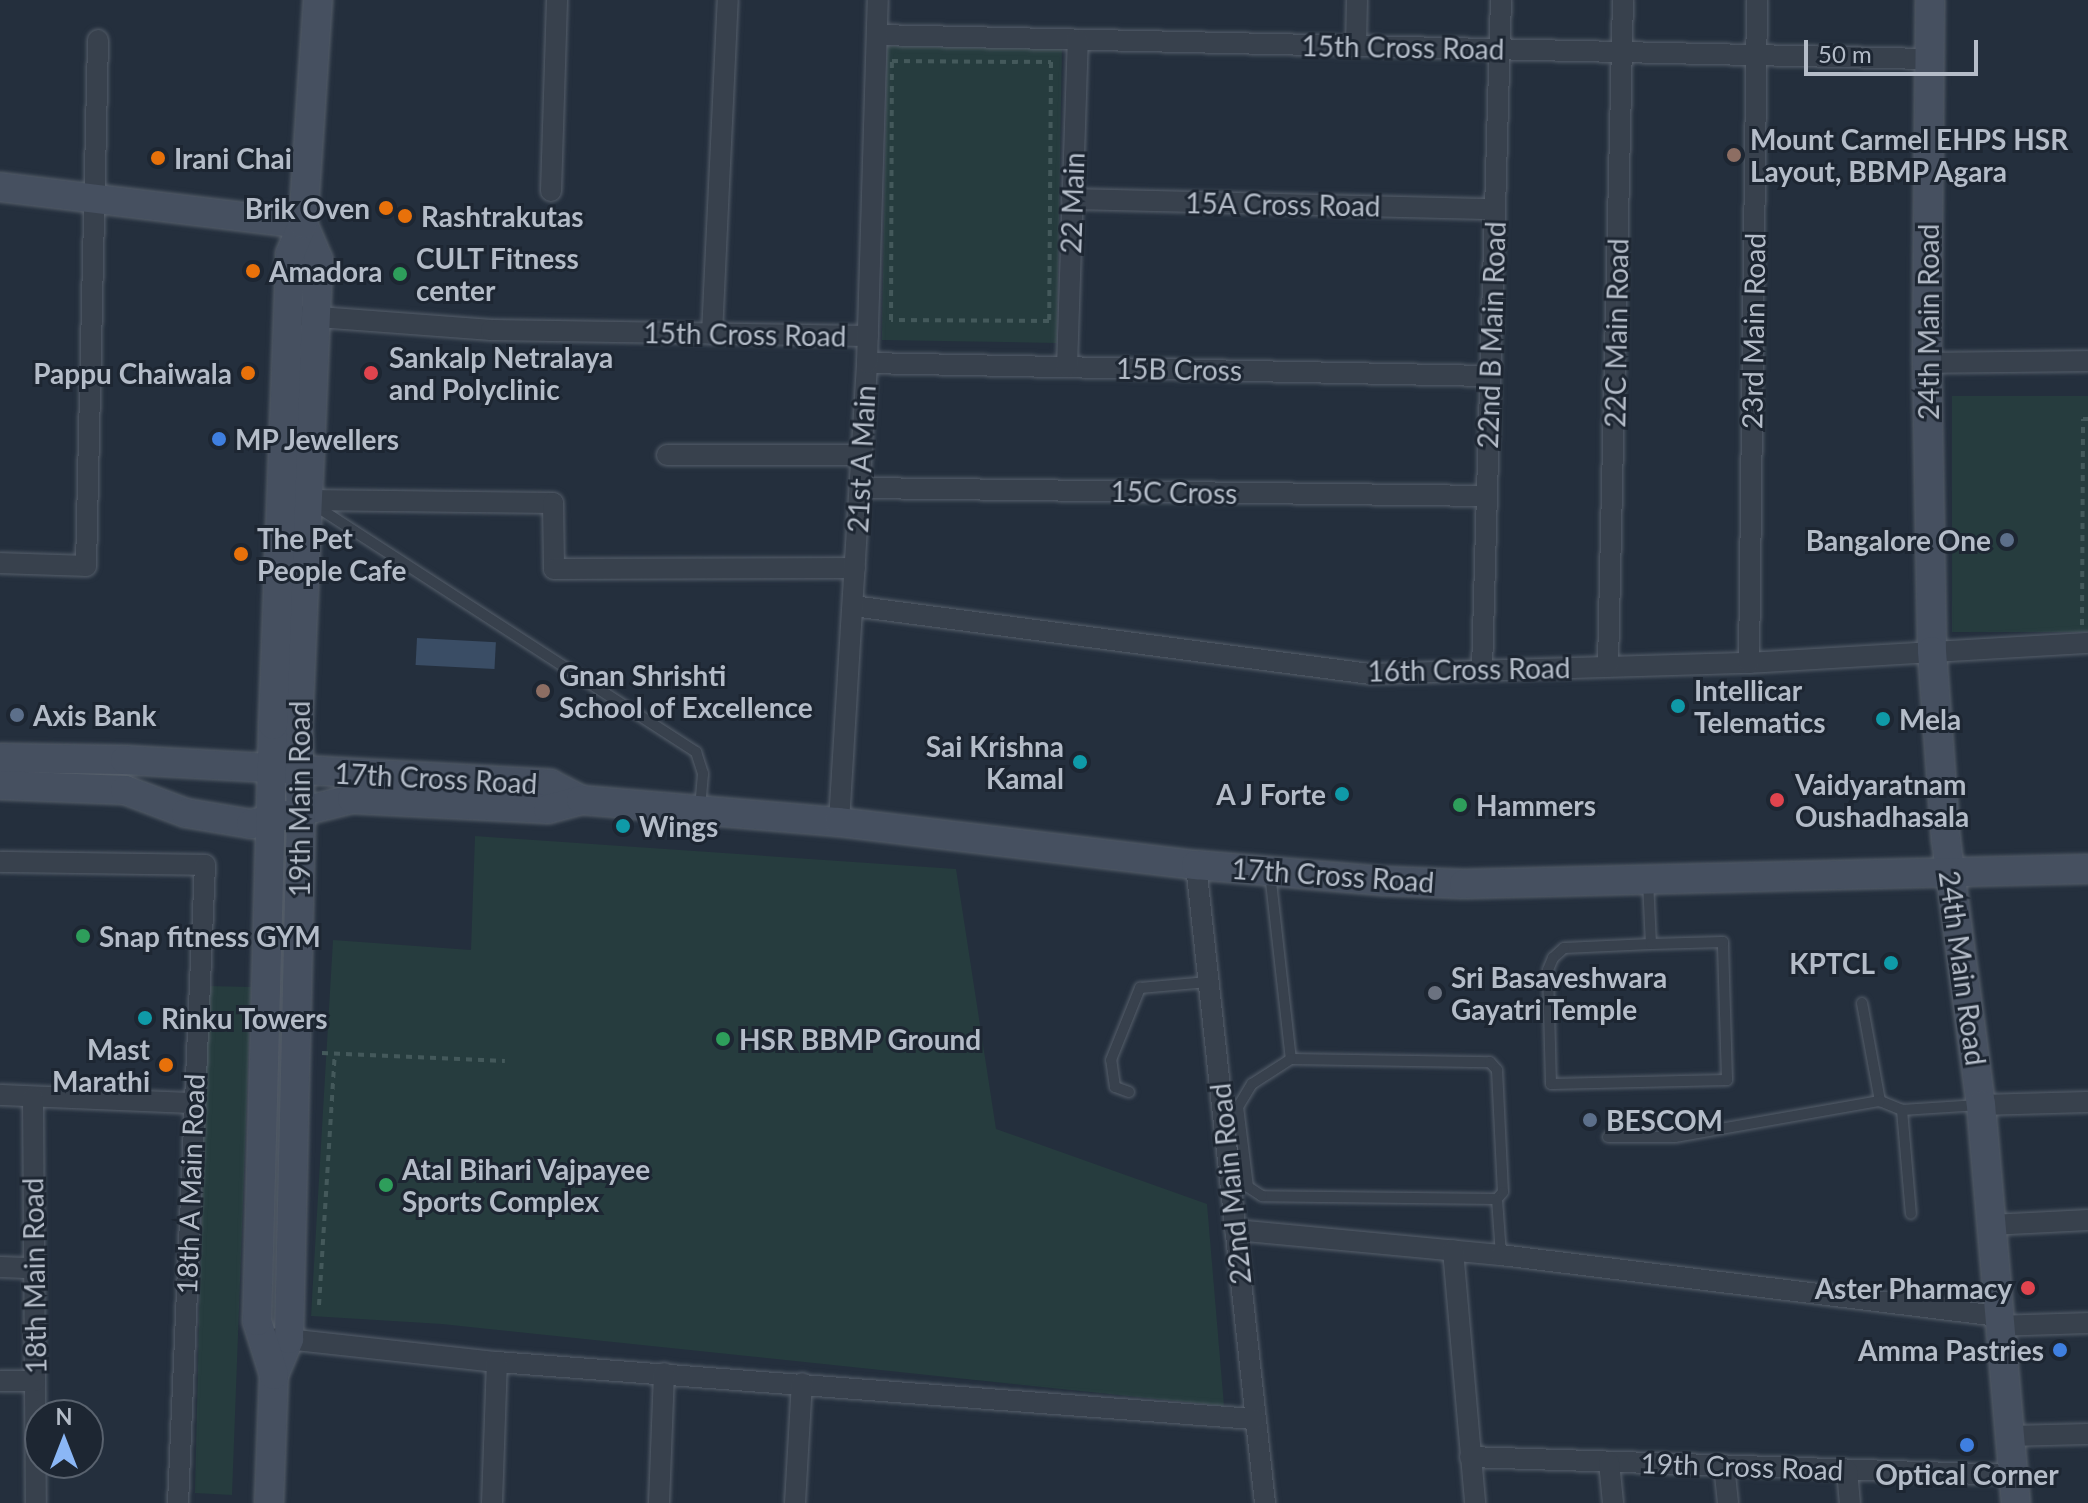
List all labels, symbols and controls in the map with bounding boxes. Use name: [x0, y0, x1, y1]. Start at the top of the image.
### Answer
scale bar: [1808, 24, 1982, 74]
street label: 15th Cross Road: [1301, 28, 1505, 66]
text: 50 m: [1818, 39, 1872, 68]
place label: Mount Carmel EHPS HSR Layout, BBMP Agara: [1750, 122, 2068, 188]
place label: Irani Chai: [174, 141, 292, 175]
marker: Mount Carmel EHPS HSR Layout, BBMP Agara: [1725, 146, 1743, 164]
marker: Irani Chai: [149, 149, 167, 167]
street label: 22 Main: [1053, 152, 1091, 254]
street label: 15A Cross Road: [1185, 185, 1381, 223]
place label: Brik Oven: [245, 191, 370, 225]
marker: Brik Oven: [377, 199, 395, 217]
place label: Rashtrakutas: [421, 199, 583, 233]
marker: Rashtrakutas: [396, 207, 414, 225]
street label: 22nd B Main Road: [1470, 221, 1512, 449]
street label: 24th Main Road: [1911, 224, 1945, 420]
street label: 23rd Main Road: [1734, 233, 1772, 429]
street label: 22C Main Road: [1598, 238, 1634, 428]
place label: CULT Fitness center: [416, 241, 580, 307]
place label: Amadora: [269, 254, 383, 288]
marker: Amadora: [244, 262, 262, 280]
marker: CULT Fitness center: [391, 265, 409, 283]
street label: 15th Cross Road: [643, 315, 847, 353]
place label: Sankalp Netralaya and Polyclinic: [389, 340, 613, 406]
street label: 15B Cross: [1116, 351, 1242, 387]
place label: Pappu Chaiwala: [33, 356, 232, 390]
marker: Sankalp Netralaya and Polyclinic: [360, 362, 382, 384]
marker: Pappu Chaiwala: [239, 364, 257, 382]
street label: 21st A Main: [840, 383, 882, 535]
place label: MP Jewellers: [235, 422, 401, 456]
marker: MP Jewellers: [210, 430, 228, 448]
street label: 15C Cross: [1110, 474, 1238, 510]
place label: The Pet People Cafe: [257, 521, 406, 587]
place label: Bangalore One: [1806, 523, 1991, 557]
marker: Bangalore One: [1998, 531, 2016, 549]
marker: The Pet People Cafe: [232, 545, 250, 563]
street label: 16th Cross Road: [1367, 650, 1571, 688]
place label: Gnan Shrishti School of Excellence: [559, 658, 813, 724]
place label: Intellicar Telematics: [1694, 673, 1826, 739]
marker: Gnan Shrishti School of Excellence: [534, 682, 552, 700]
marker: Intellicar Telematics: [1669, 697, 1687, 715]
place label: Axis Bank: [33, 698, 156, 732]
street label: 19th Main Road: [282, 701, 316, 897]
place label: Mela: [1899, 702, 1961, 736]
marker: Axis Bank: [8, 706, 26, 724]
marker: Mela: [1874, 710, 1892, 728]
place label: Sai Krishna Kamal: [926, 729, 1064, 795]
marker: Sai Krishna Kamal: [1071, 753, 1089, 771]
street label: 17th Cross Road: [334, 756, 538, 800]
place label: Vaidyaratnam Oushadhasala: [1795, 767, 1969, 833]
place label: A J Forte: [1215, 777, 1326, 811]
marker: A J Forte: [1333, 785, 1351, 803]
place label: Hammers: [1476, 788, 1596, 822]
marker: Vaidyaratnam Oushadhasala: [1766, 789, 1788, 811]
marker: Hammers: [1451, 796, 1469, 814]
place label: Wings: [639, 809, 718, 843]
marker: Wings: [614, 817, 632, 835]
street label: 17th Cross Road: [1231, 851, 1435, 899]
street label: 24th Main Road: [1933, 868, 1993, 1068]
place label: Snap fitness GYM: [99, 919, 321, 953]
marker: Snap fitness GYM: [74, 927, 92, 945]
place label: KPTCL: [1789, 946, 1875, 980]
marker: KPTCL: [1882, 954, 1900, 972]
place label: Sri Basaveshwara Gayatri Temple: [1451, 960, 1667, 1026]
marker: Sri Basaveshwara Gayatri Temple: [1426, 984, 1444, 1002]
place label: Rinku Towers: [161, 1001, 328, 1035]
marker: Rinku Towers: [136, 1009, 154, 1027]
place label: HSR BBMP Ground: [739, 1022, 982, 1056]
marker: HSR BBMP Ground: [714, 1030, 732, 1048]
place label: Mast Marathi: [52, 1032, 150, 1098]
marker: Mast Marathi: [157, 1056, 175, 1074]
street label: 18th A Main Road: [169, 1072, 211, 1296]
street label: 22nd Main Road: [1203, 1082, 1257, 1286]
place label: BESCOM: [1606, 1103, 1723, 1137]
marker: BESCOM: [1581, 1111, 1599, 1129]
place label: Atal Bihari Vajpayee Sports Complex: [402, 1152, 651, 1218]
marker: Atal Bihari Vajpayee Sports Complex: [377, 1176, 395, 1194]
street label: 18th Main Road: [15, 1178, 53, 1374]
place label: Aster Pharmacy: [1814, 1271, 2012, 1305]
marker: Aster Pharmacy: [2019, 1279, 2037, 1297]
place label: Amma Pastries: [1858, 1333, 2044, 1367]
marker: Amma Pastries: [2051, 1341, 2069, 1359]
north arrow: [24, 1399, 104, 1479]
text: N: [56, 1403, 72, 1430]
marker: Optical Corner: [1958, 1436, 1976, 1454]
street label: 19th Cross Road: [1640, 1446, 1844, 1486]
place label: Optical Corner: [1875, 1457, 2059, 1491]

